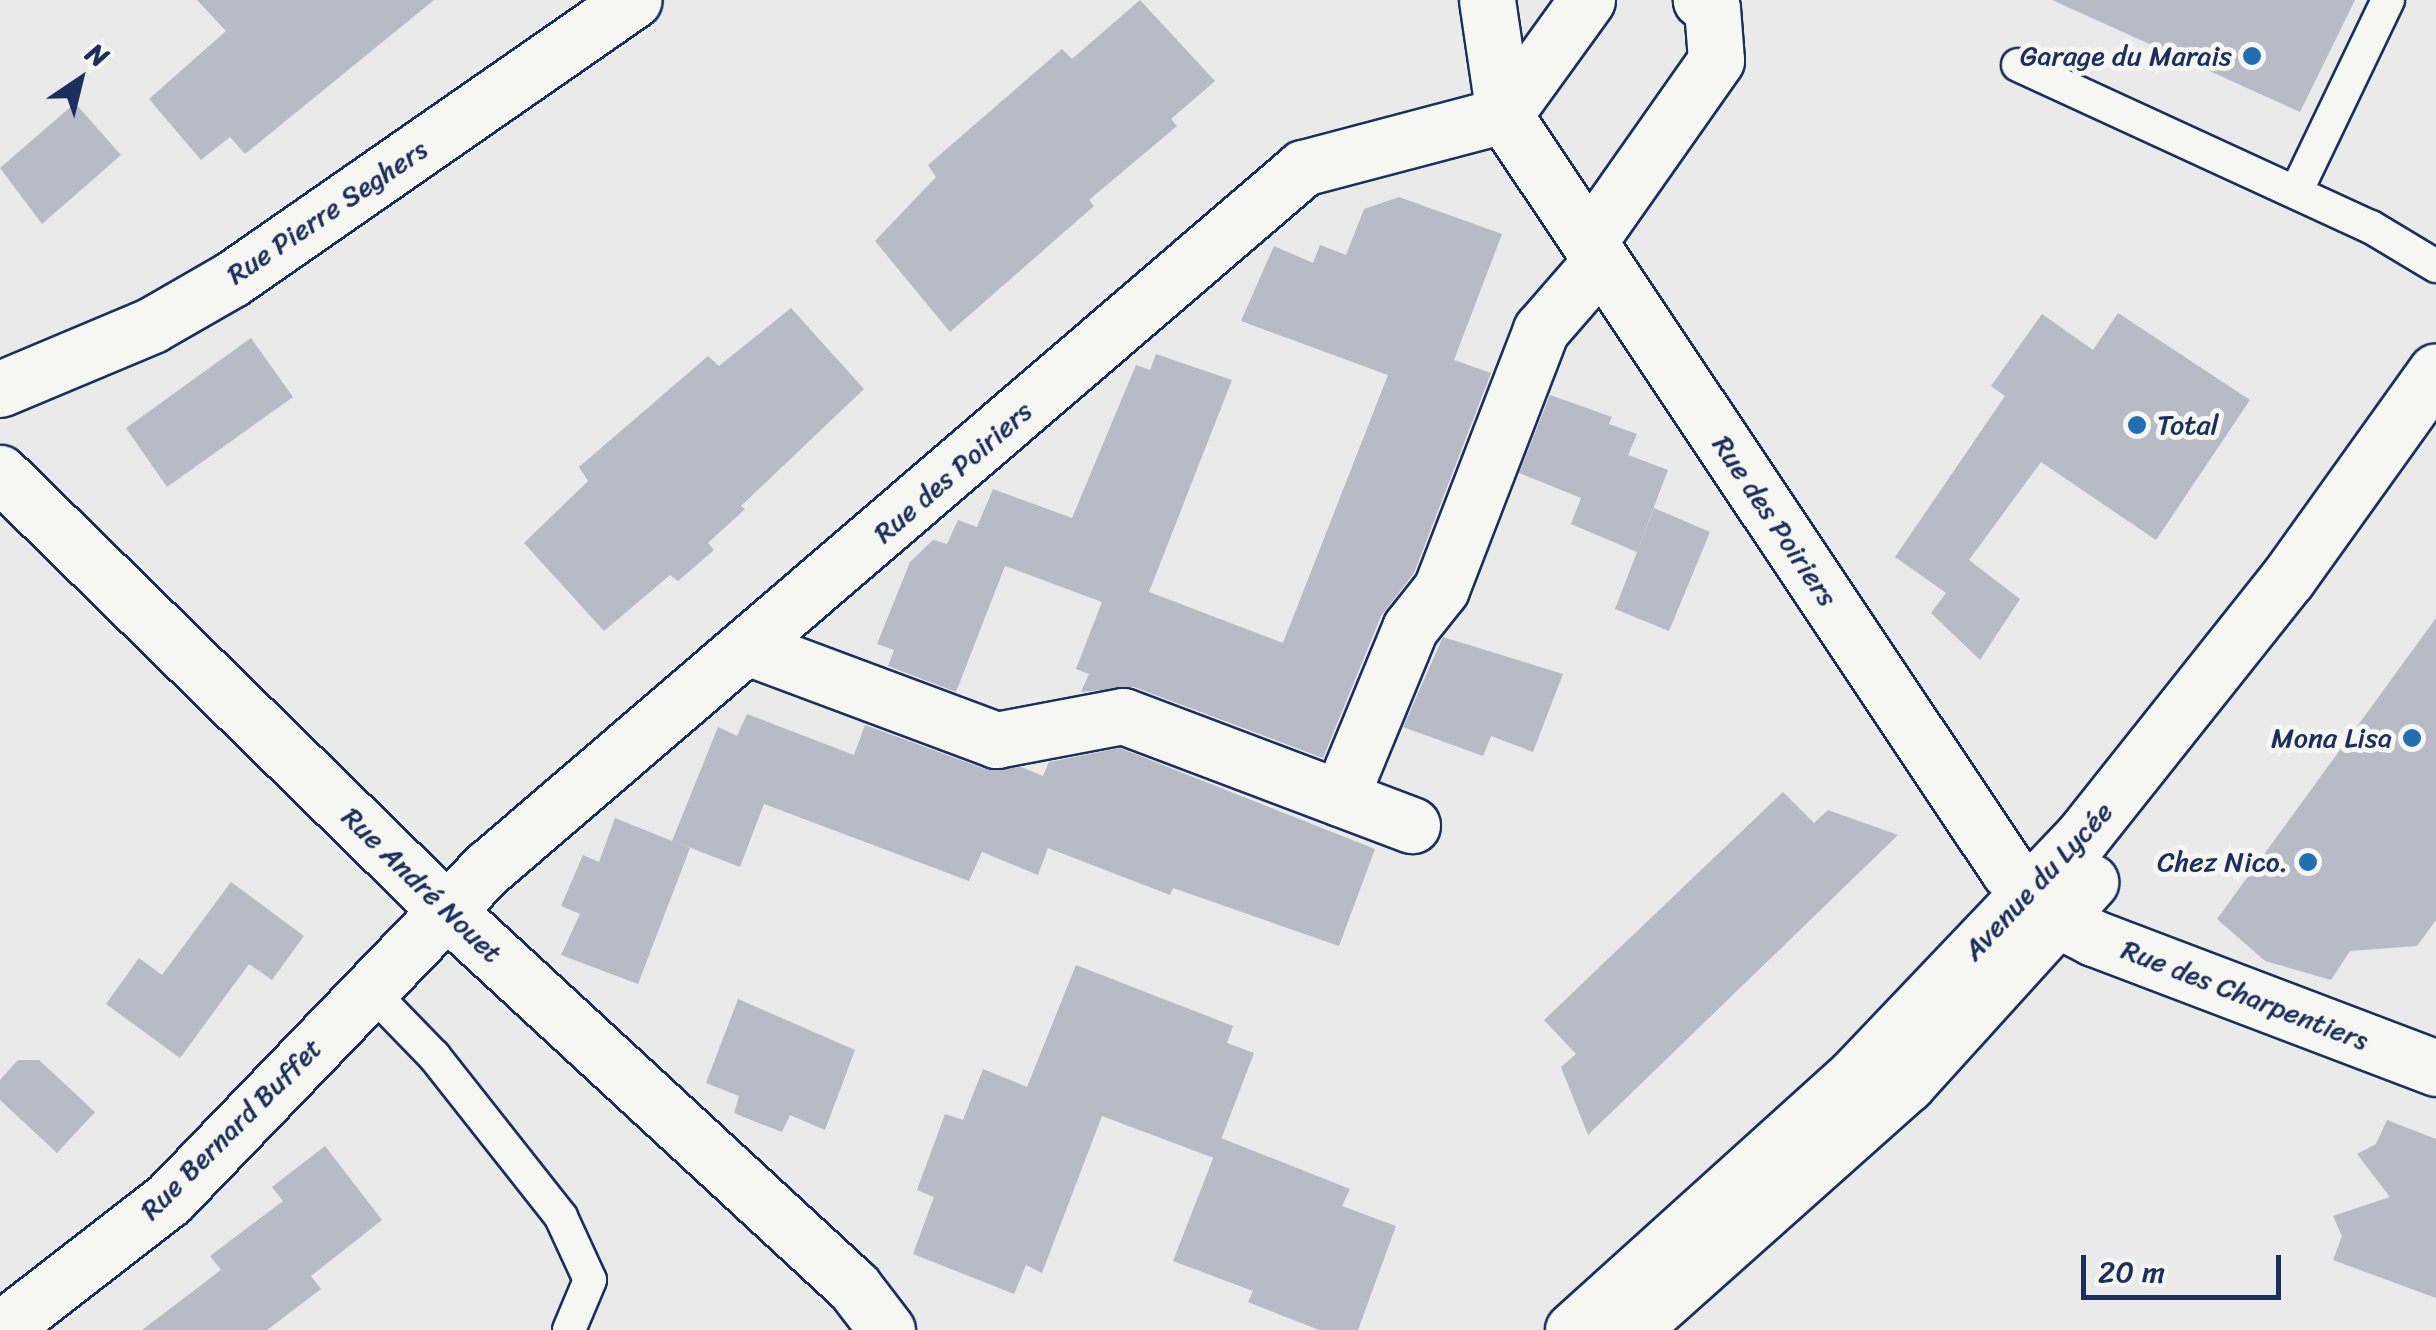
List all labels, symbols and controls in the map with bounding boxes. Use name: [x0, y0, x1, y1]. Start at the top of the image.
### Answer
text: N: [75, 29, 119, 81]
north arrow: [30, 30, 130, 130]
place label: Garage du Marais: [2020, 39, 2232, 73]
marker: Garage du Marais: [2241, 45, 2263, 67]
street label: Rue Pierre Seghers: [220, 132, 434, 292]
street label: Rue des Poiriers: [867, 394, 1039, 550]
place label: Total: [2157, 408, 2219, 442]
marker: Total: [2126, 414, 2148, 436]
street label: Rue des Poiriers: [1706, 429, 1844, 613]
place label: Mona Lisa: [2271, 721, 2392, 755]
marker: Mona Lisa: [2401, 727, 2423, 749]
street label: Avenue du Lycée: [1956, 795, 2120, 967]
street label: Rue André Nouet: [335, 800, 509, 970]
place label: Chez Nico.: [2157, 845, 2288, 879]
marker: Chez Nico.: [2297, 851, 2319, 873]
street label: Rue des Charpentiers: [2116, 932, 2374, 1058]
street label: Rue Bernard Buffet: [133, 1031, 329, 1227]
scale bar: [2086, 1235, 2286, 1297]
text: 20 m: [2098, 1245, 2165, 1299]

